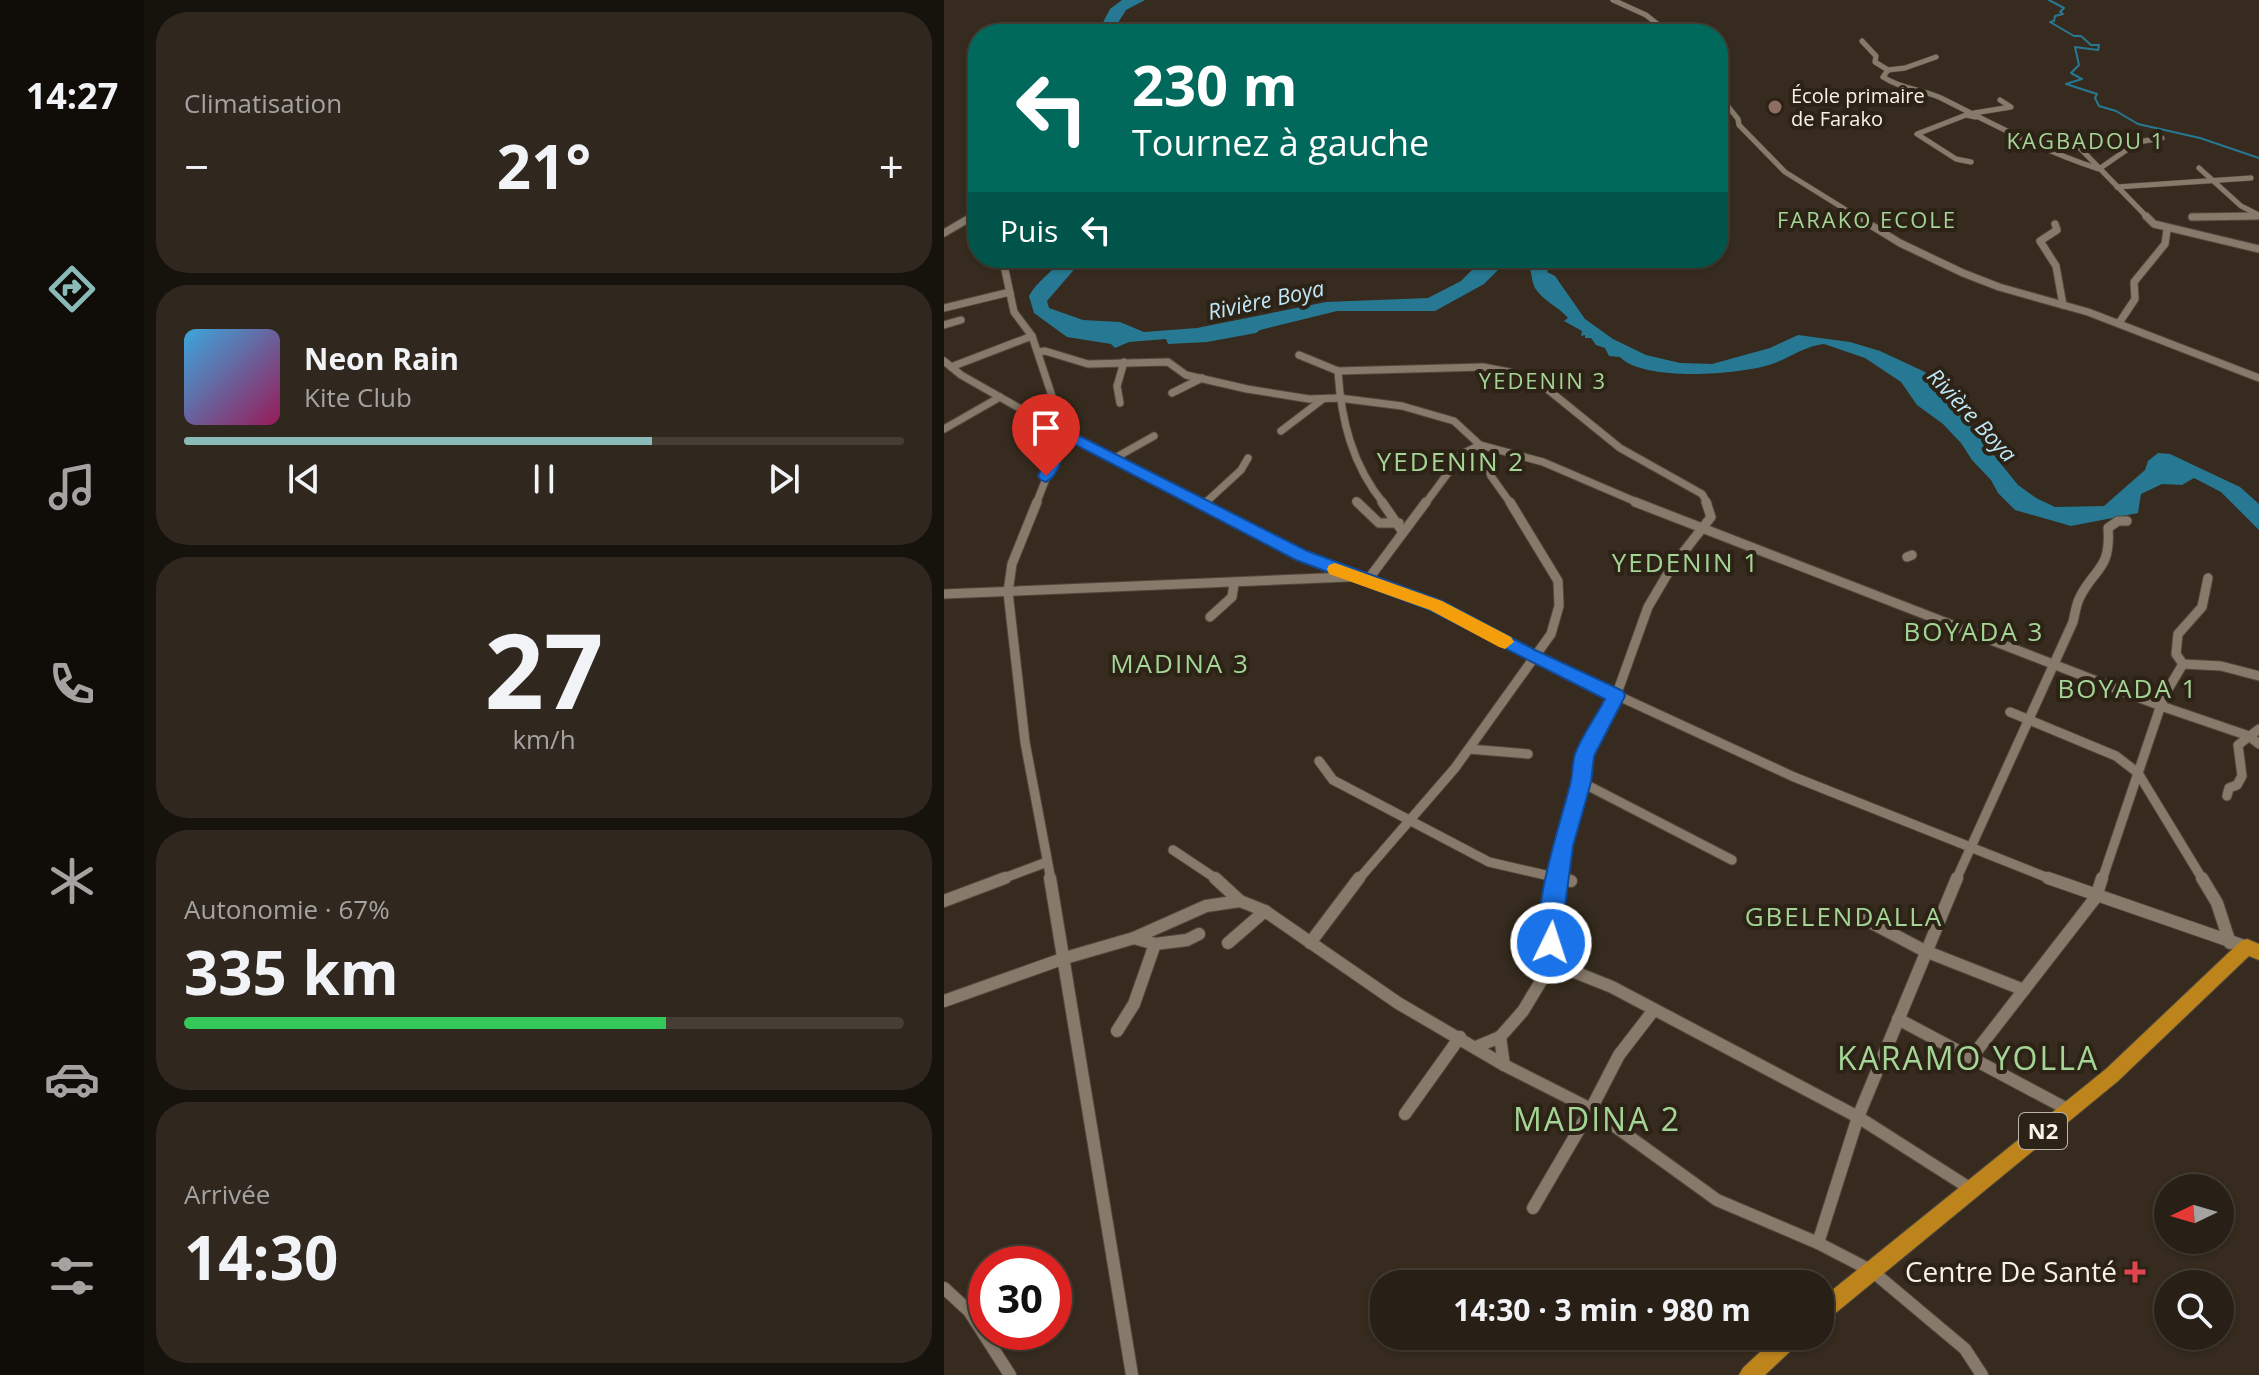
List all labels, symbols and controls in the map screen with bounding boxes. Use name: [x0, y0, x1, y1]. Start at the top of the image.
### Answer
text: 230 m: [1132, 46, 1298, 122]
icon: left: [1000, 56, 1104, 160]
text: 14:27: [26, 71, 118, 120]
place label: École primaire de Farako: [1791, 82, 1925, 132]
text: Climatisation: [184, 85, 342, 121]
marker: École primaire de Farako: [1766, 98, 1784, 116]
text: Tournez à gauche: [1132, 118, 1429, 167]
text: 21°: [497, 125, 591, 207]
district label: KAGBADOU 1: [2007, 125, 2165, 155]
text: −: [184, 136, 209, 196]
text: +: [879, 136, 904, 196]
district label: FARAKO ECOLE: [1777, 204, 1957, 234]
icon: left: [1074, 208, 1118, 252]
text: Puis: [1000, 210, 1058, 251]
icon: directions: [44, 261, 100, 317]
water label: Rivière Boya: [1205, 272, 1327, 326]
text: Neon Rain: [304, 338, 459, 379]
water label: Rivière Boya: [1921, 361, 2024, 468]
district label: YEDENIN 3: [1479, 365, 1607, 395]
text: Kite Club: [304, 379, 412, 415]
pin: [1012, 394, 1080, 476]
icon: arrive: [1024, 406, 1068, 450]
district label: YEDENIN 2: [1377, 443, 1525, 479]
icon: previous: [282, 457, 326, 501]
icon: pause: [522, 457, 566, 501]
icon: next: [762, 457, 806, 501]
icon: music: [44, 459, 100, 515]
district label: YEDENIN 1: [1612, 544, 1760, 580]
text: 27: [485, 598, 603, 739]
district label: BOYADA 3: [1904, 613, 2044, 649]
district label: MADINA 3: [1110, 645, 1250, 681]
icon: phone: [44, 656, 100, 712]
district label: BOYADA 1: [2058, 670, 2198, 706]
text: km/h: [512, 721, 576, 757]
icon: climate: [44, 853, 100, 909]
text: Autonomie · 67%: [184, 891, 390, 927]
district label: GBELENDALLA: [1745, 898, 1943, 934]
position arrow: [1509, 901, 1593, 985]
text: 335 km: [184, 931, 399, 1013]
district label: KARAMO YOLLA: [1837, 1036, 2099, 1079]
icon: car: [44, 1051, 100, 1107]
district label: MADINA 2: [1513, 1097, 1681, 1140]
road number: N2: [2019, 1113, 2067, 1149]
north arrow: [2154, 1174, 2234, 1254]
map controls: [2154, 1174, 2234, 1350]
text: Arrivée: [184, 1176, 270, 1212]
text: 14:30: [184, 1216, 338, 1298]
speed limit sign: 30: [968, 1246, 1072, 1350]
icon: filters: [44, 1248, 100, 1304]
place label: Centre De Santé: [1905, 1252, 2117, 1290]
marker: Centre De Santé: [2124, 1261, 2146, 1283]
button: search: [2154, 1270, 2234, 1350]
text: 14:30 · 3 min · 980 m: [1453, 1289, 1751, 1330]

